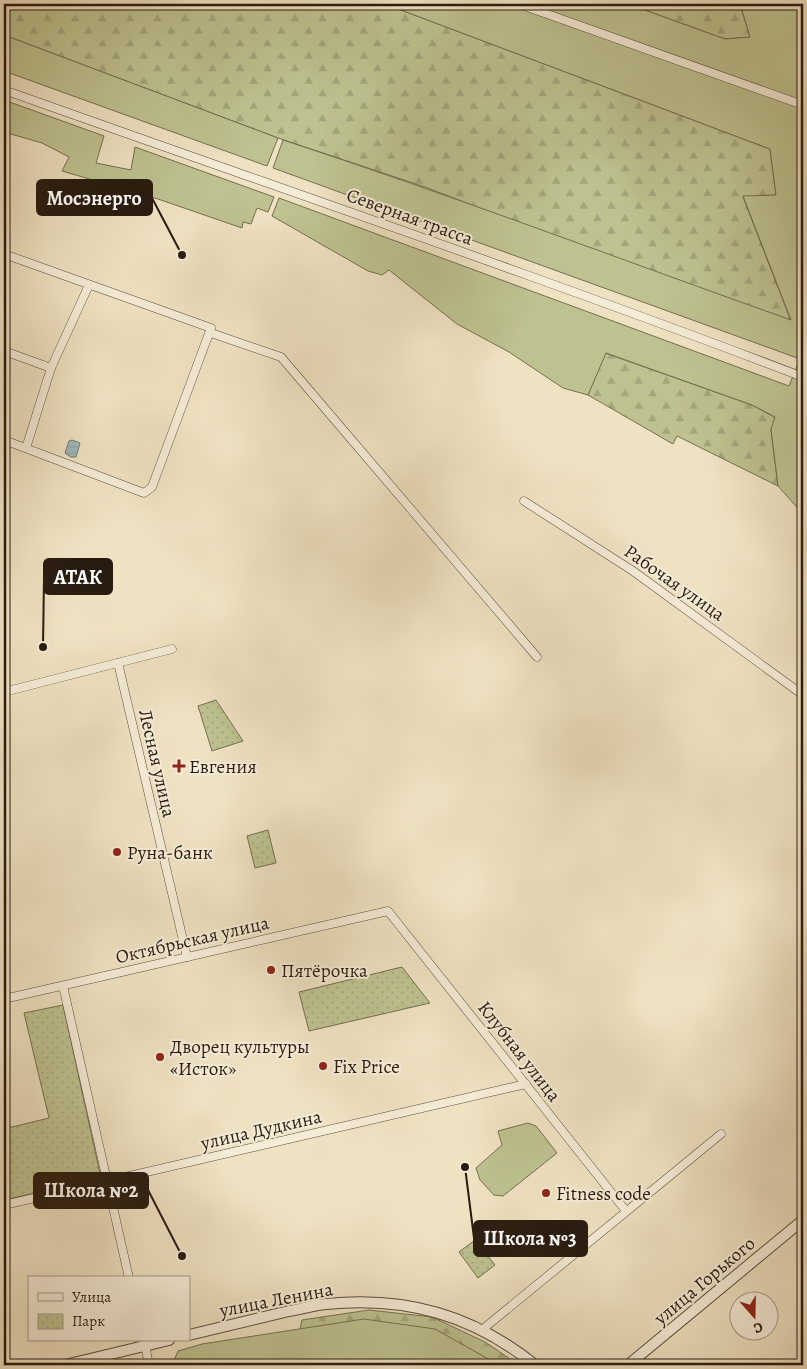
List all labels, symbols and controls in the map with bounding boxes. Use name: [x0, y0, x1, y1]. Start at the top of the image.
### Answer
callout: Мосэнерго: [37, 180, 152, 215]
street label: Северная трасса: [343, 182, 477, 252]
text: Мосэнерго: [47, 185, 142, 212]
street label: Рабочая улица: [619, 538, 730, 627]
callout: АТАК: [44, 559, 112, 594]
text: АТАК: [53, 564, 103, 591]
street label: Лесная улица: [132, 707, 182, 820]
place label: Евгения: [189, 754, 257, 780]
marker: Евгения: [173, 760, 185, 772]
place label: Руна-банк: [127, 840, 213, 866]
marker: Руна-банк: [111, 846, 123, 858]
street label: Октябрьская улица: [113, 910, 272, 970]
place label: Пятёрочка: [281, 958, 368, 984]
marker: Пятёрочка: [265, 964, 277, 976]
street label: Клубная улица: [472, 996, 567, 1108]
place label: Дворец культуры «Исток»: [170, 1034, 310, 1082]
marker: Дворец культуры «Исток»: [154, 1051, 166, 1063]
place label: Fix Price: [333, 1054, 400, 1080]
marker: Fix Price: [317, 1060, 329, 1072]
street label: улица Дудкина: [197, 1103, 324, 1157]
callout: Школа №2: [34, 1173, 148, 1208]
text: Школа №2: [44, 1177, 139, 1204]
place label: Fitness code: [556, 1181, 651, 1207]
marker: Fitness code: [540, 1187, 552, 1199]
callout: Школа №3: [474, 1221, 587, 1256]
text: Школа №3: [483, 1225, 577, 1252]
street label: улица Горького: [648, 1231, 761, 1331]
legend: [28, 1276, 190, 1342]
street label: улица Ленина: [216, 1276, 335, 1324]
text: Улица: [72, 1287, 111, 1307]
north arrow: [730, 1292, 780, 1342]
text: Парк: [72, 1311, 105, 1331]
text: С: [751, 1317, 766, 1338]

